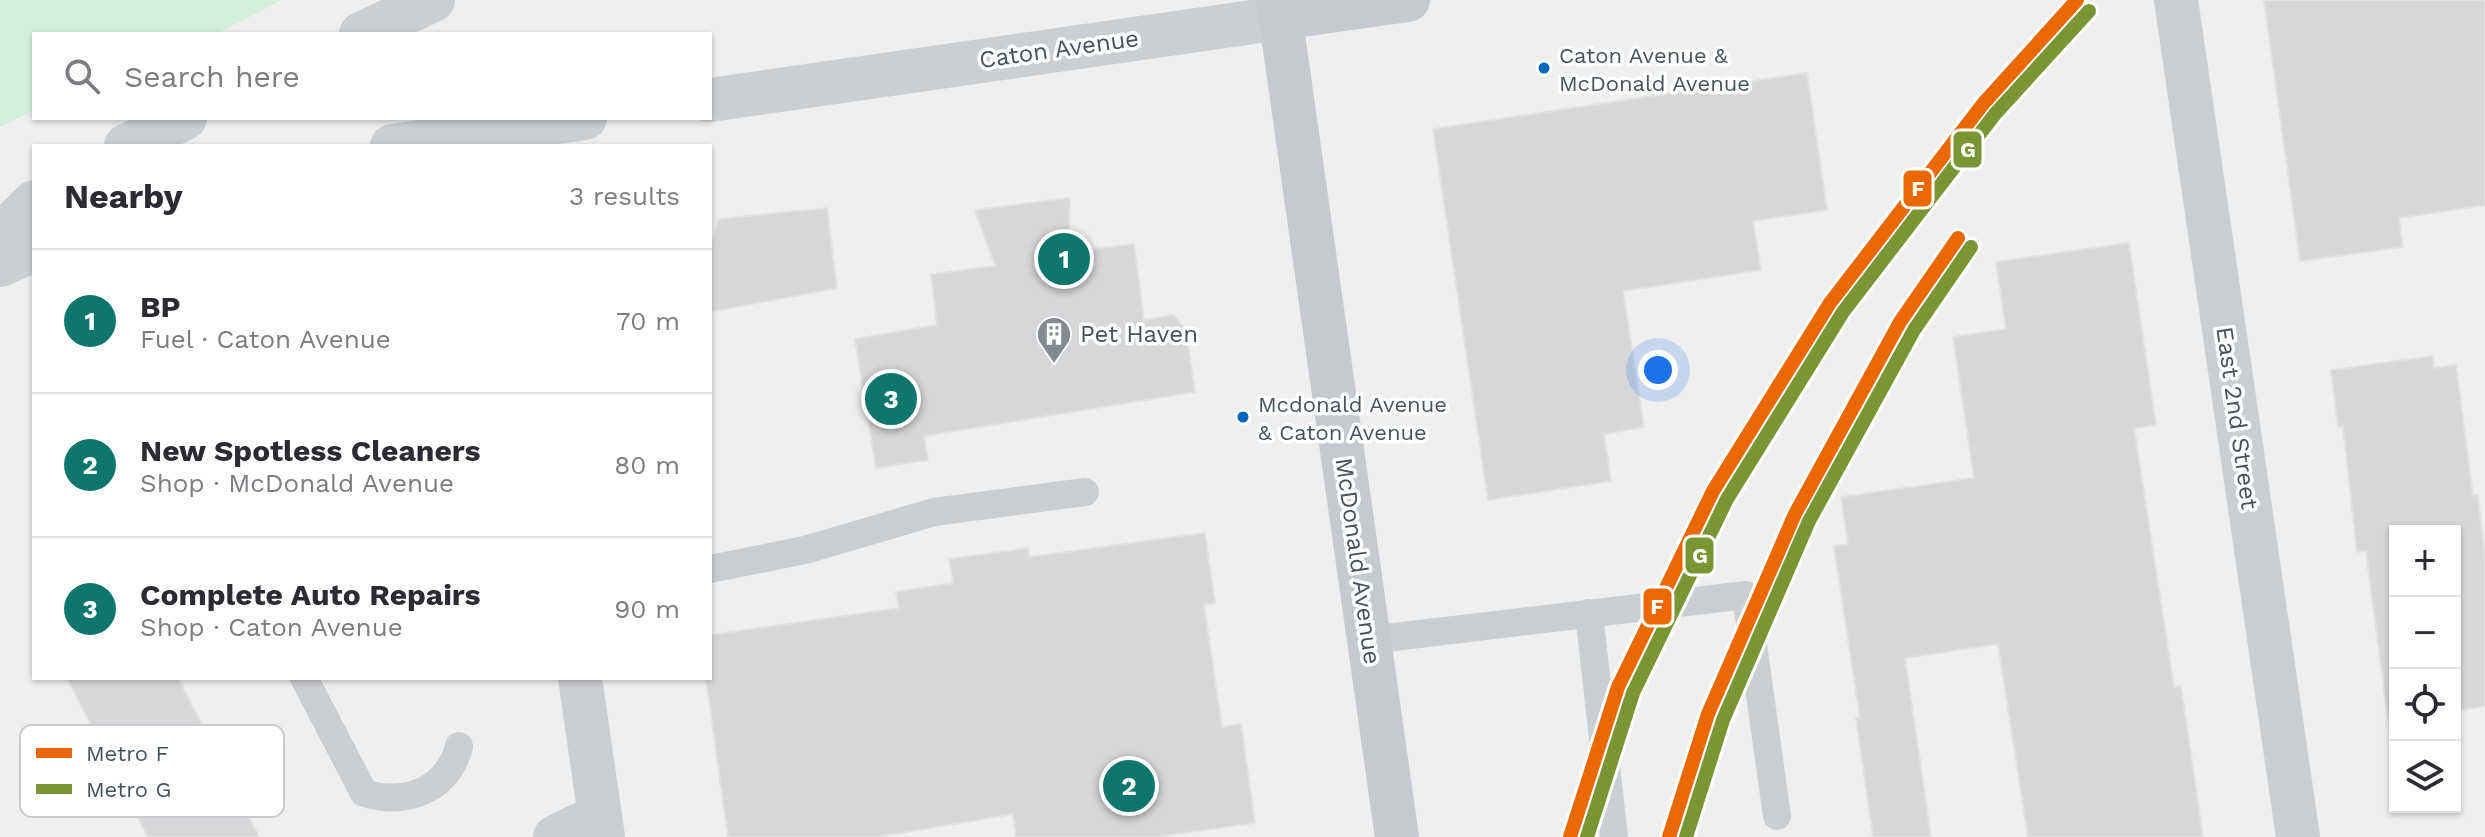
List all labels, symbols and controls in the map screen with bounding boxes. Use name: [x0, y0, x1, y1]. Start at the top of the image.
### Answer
street label: Caton Avenue: [977, 24, 1141, 74]
search box: [32, 32, 712, 120]
place label: Caton Avenue & McDonald Avenue: [1559, 43, 1750, 96]
icon: search: [60, 54, 104, 98]
text: Search here: [124, 59, 300, 94]
marker: Caton Avenue & McDonald Avenue: [1536, 60, 1552, 76]
line badge: G: [1952, 130, 1983, 169]
text: G: [1960, 137, 1976, 162]
line badge: F: [1902, 169, 1933, 208]
text: Nearby: [64, 176, 183, 216]
text: F: [1911, 176, 1925, 201]
text: 3 results: [569, 181, 680, 211]
pin: 1: [1038, 229, 1090, 289]
text: BP: [140, 289, 181, 324]
text: 1: [84, 306, 96, 336]
text: 70 m: [616, 306, 680, 336]
building icon: Pet Haven: [1035, 315, 1073, 365]
place label: Pet Haven: [1080, 320, 1198, 348]
text: Fuel · Caton Avenue: [140, 324, 391, 354]
street label: East 2nd Street: [2210, 325, 2264, 511]
your location: [1638, 350, 1678, 390]
pin: 3: [865, 369, 917, 429]
place label: Mcdonald Avenue & Caton Avenue: [1258, 392, 1447, 445]
marker: Mcdonald Avenue & Caton Avenue: [1235, 409, 1251, 425]
text: New Spotless Cleaners: [140, 433, 480, 468]
text: 2: [82, 450, 98, 480]
text: 80 m: [614, 450, 680, 480]
street label: McDonald Avenue: [1330, 456, 1386, 666]
text: Shop · McDonald Avenue: [140, 468, 454, 498]
map controls: [2389, 525, 2461, 813]
button: +: [2389, 525, 2461, 597]
line badge: G: [1684, 536, 1715, 575]
text: G: [1692, 543, 1708, 568]
text: Complete Auto Repairs: [140, 577, 481, 612]
line badge: F: [1642, 587, 1673, 626]
text: 3: [82, 594, 98, 624]
text: 90 m: [614, 594, 680, 624]
text: F: [1650, 594, 1664, 619]
button: −: [2389, 597, 2461, 669]
text: Shop · Caton Avenue: [140, 612, 403, 642]
button: locate: [2389, 669, 2461, 741]
legend: [20, 725, 284, 817]
text: Metro F: [86, 741, 169, 766]
button: layers: [2389, 741, 2461, 813]
pin: 2: [1103, 756, 1155, 816]
text: Metro G: [86, 777, 171, 802]

